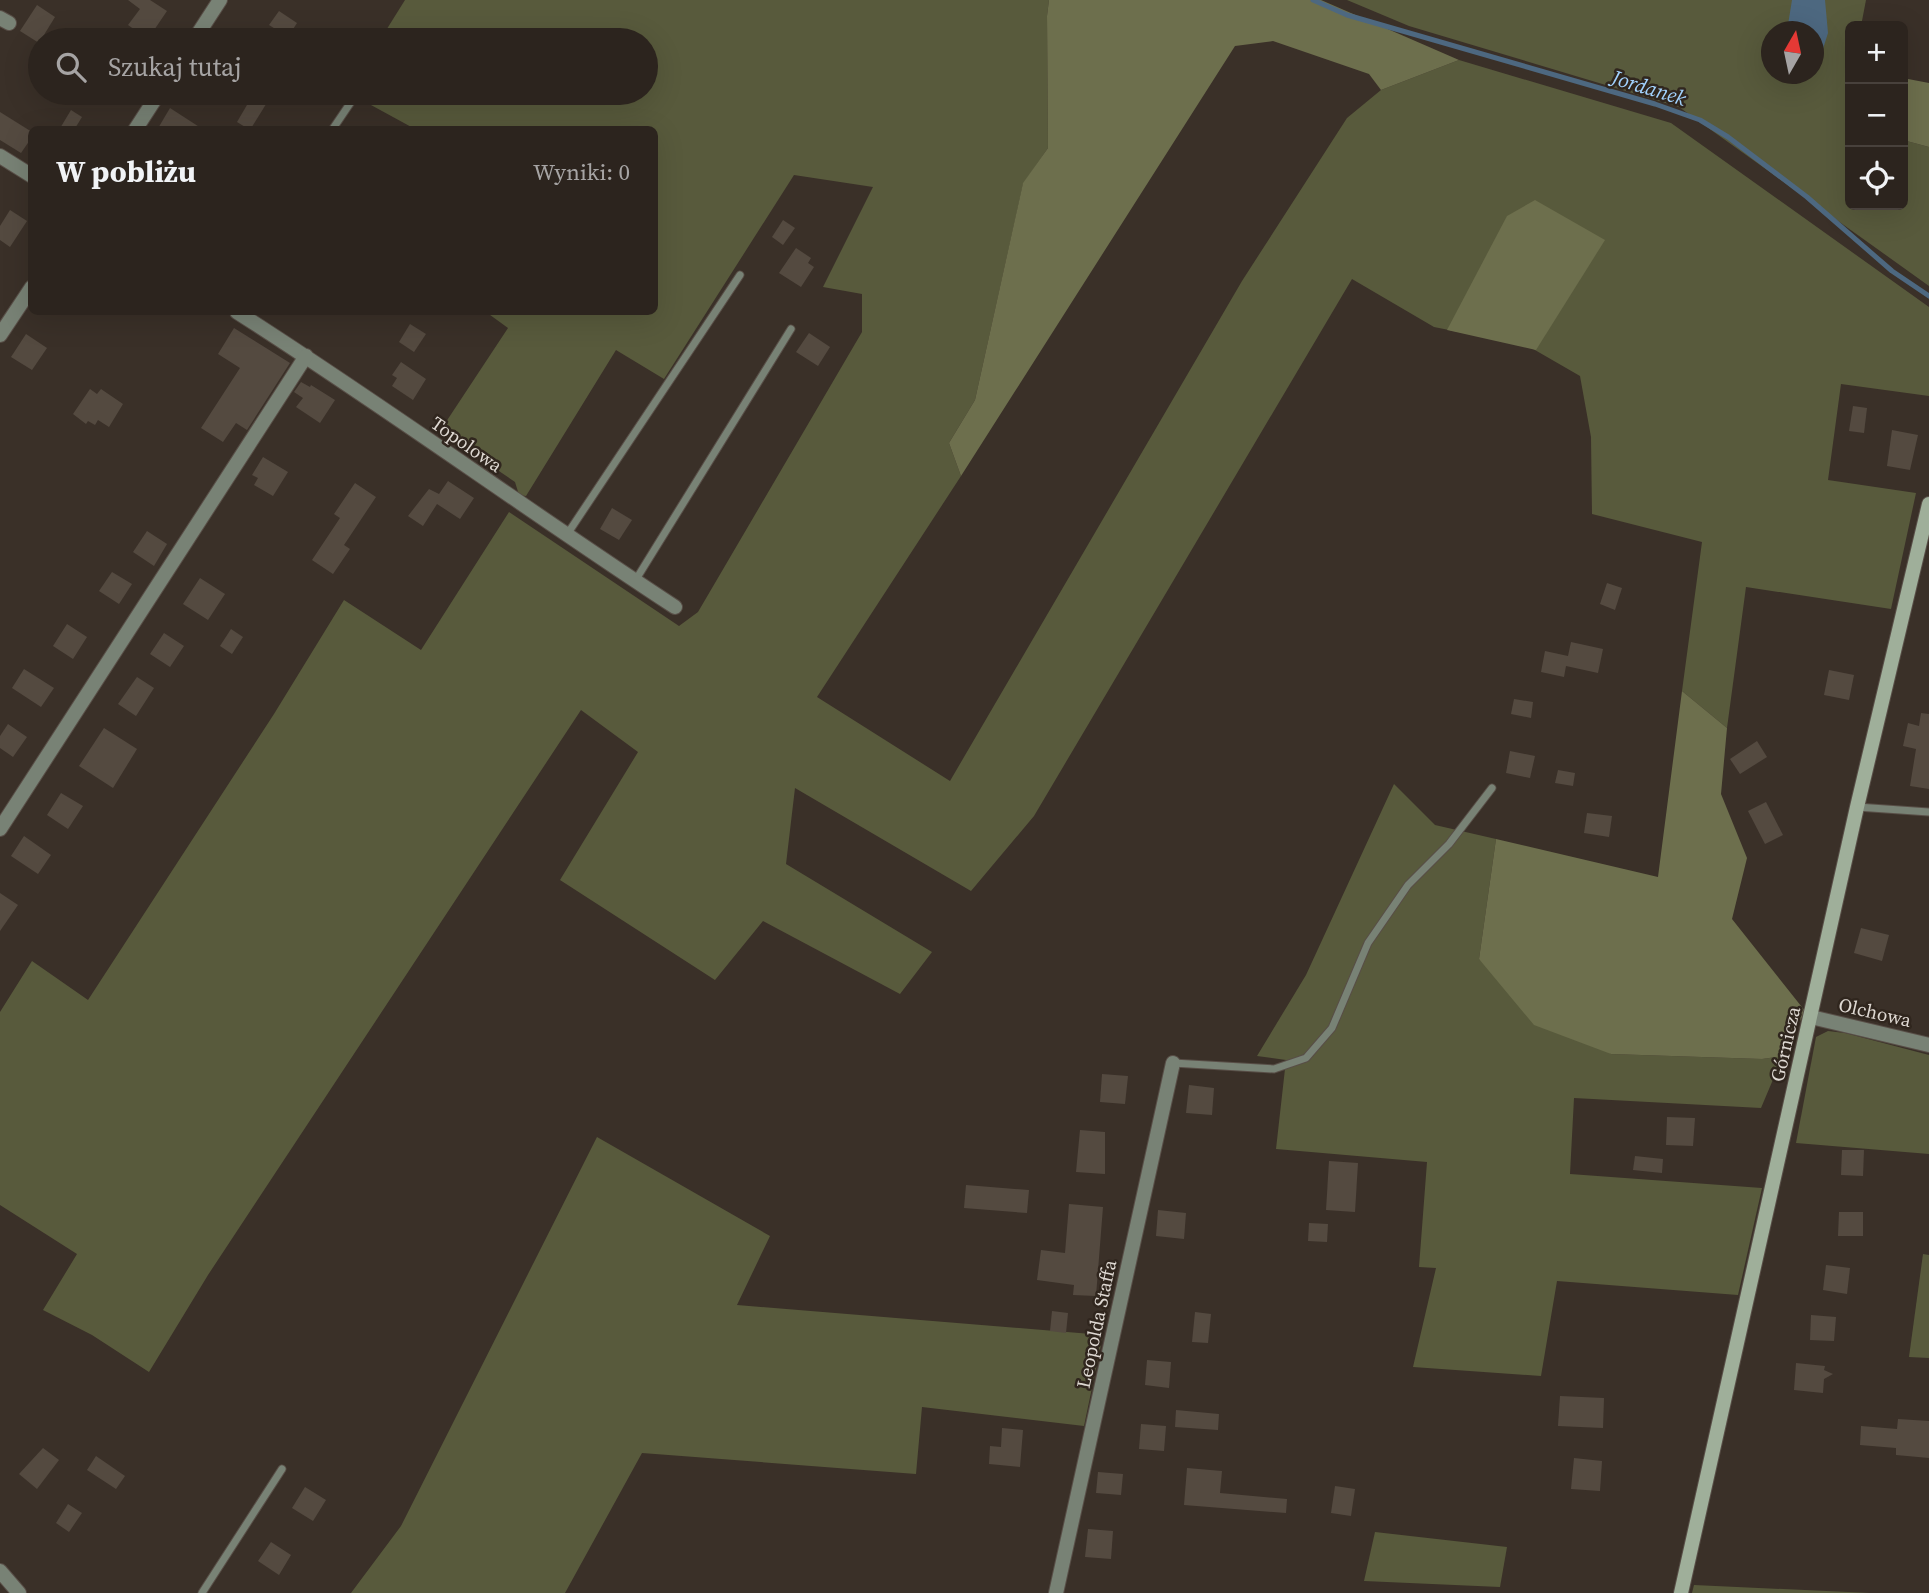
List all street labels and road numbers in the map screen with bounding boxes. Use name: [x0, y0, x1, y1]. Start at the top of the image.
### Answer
street label: Topolowa: [426, 410, 508, 478]
street label: Olchowa: [1836, 991, 1914, 1033]
street label: Górnicza: [1764, 1004, 1806, 1084]
street label: Leopolda Staffa: [1070, 1257, 1122, 1391]

